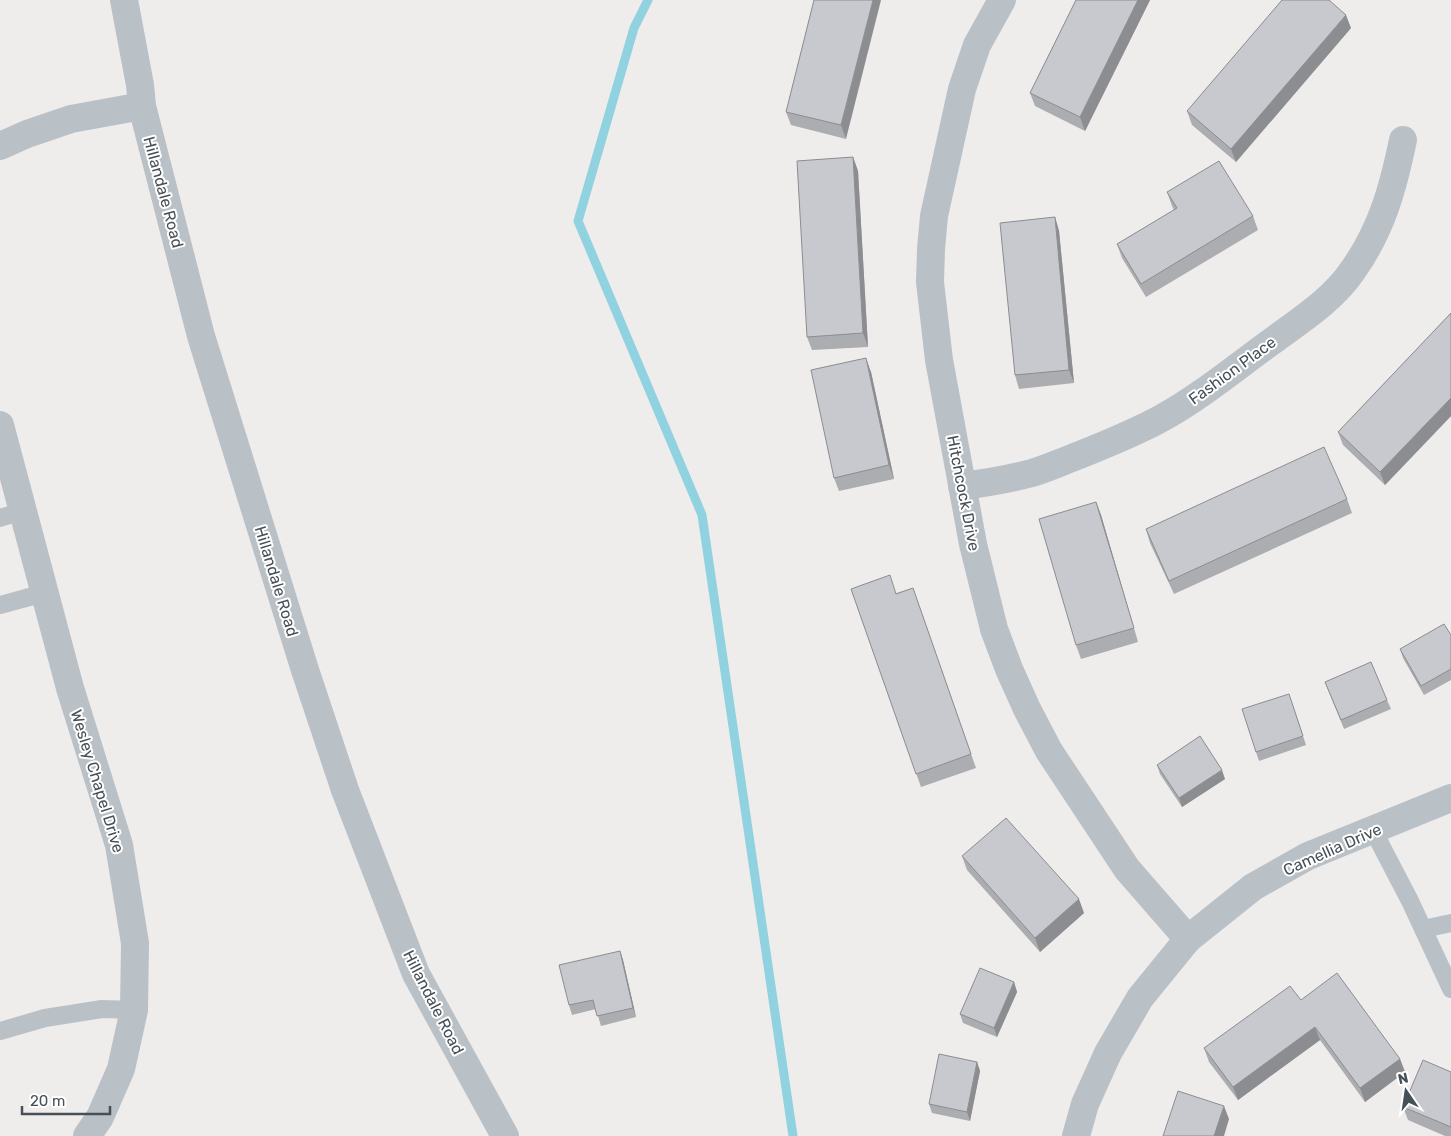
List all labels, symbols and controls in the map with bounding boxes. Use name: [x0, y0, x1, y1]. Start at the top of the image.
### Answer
street label: Hillandale Road: [140, 134, 188, 250]
street label: Fashion Place: [1185, 332, 1280, 408]
street label: Hitchcock Drive: [943, 434, 984, 553]
street label: Hillandale Road: [251, 524, 302, 639]
street label: Wesley Chapel Drive: [67, 707, 128, 855]
street label: Camellia Drive: [1280, 819, 1384, 880]
street label: Hillandale Road: [399, 947, 468, 1058]
north arrow: [1381, 1066, 1431, 1116]
text: N: [1396, 1069, 1410, 1088]
scale bar: [22, 1084, 110, 1116]
text: 20 m: [30, 1092, 65, 1110]

